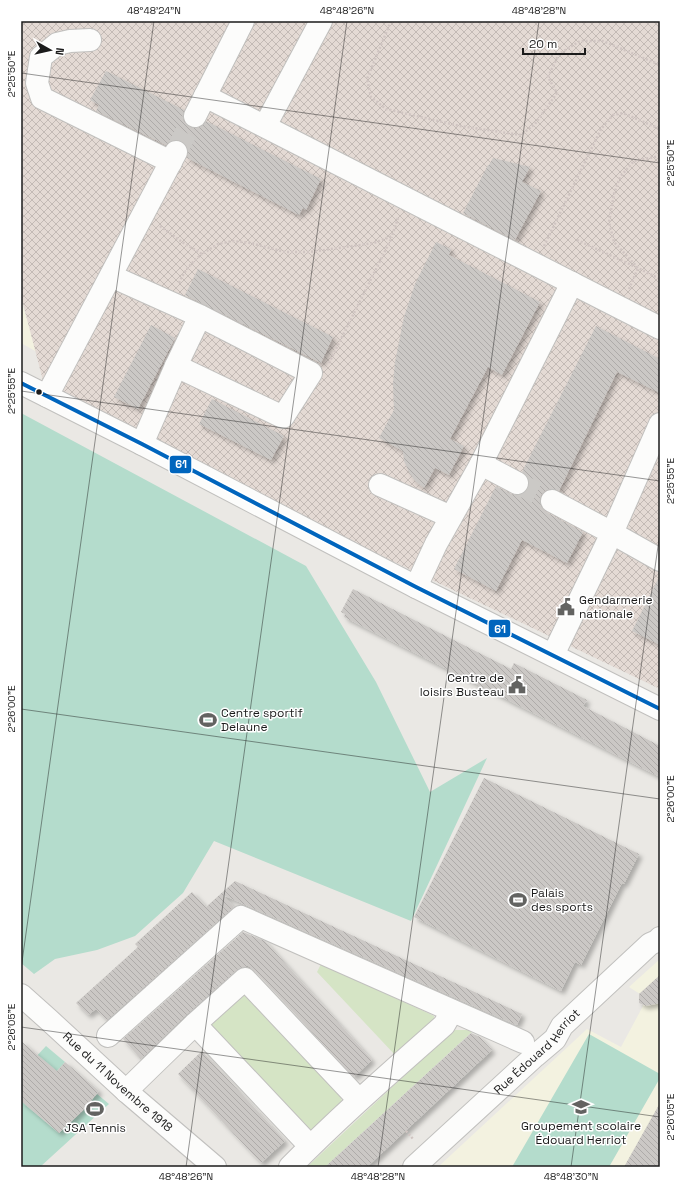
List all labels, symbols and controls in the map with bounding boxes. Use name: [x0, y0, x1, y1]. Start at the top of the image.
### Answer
text: 48°48'24"N: [127, 4, 181, 17]
text: 48°48'26"N: [320, 4, 374, 17]
text: 48°48'28"N: [512, 4, 566, 17]
north arrow: [30, 30, 70, 70]
scale bar: [523, 30, 585, 56]
text: 20 m: [529, 36, 557, 52]
text: N: [52, 47, 67, 56]
text: 2°25'50"E: [5, 50, 18, 97]
text: 2°25'50"E: [664, 139, 677, 186]
text: 2°25'55"E: [5, 368, 18, 414]
unlabelled marker: [34, 387, 44, 397]
line badge: 61: [169, 455, 192, 474]
text: 61: [175, 457, 187, 471]
text: 2°25'55"E: [664, 458, 677, 504]
place label: Gendarmerie nationale: [579, 592, 653, 622]
public building icon: Gendarmerie nationale: [556, 597, 576, 617]
line badge: 61: [488, 619, 511, 638]
text: 61: [494, 622, 506, 636]
place label: Centre de loisirs Busteau: [420, 670, 504, 700]
public building icon: Centre de loisirs Busteau: [507, 675, 527, 695]
text: 2°26'00"E: [5, 685, 18, 733]
place label: Centre sportif Delaune: [221, 705, 303, 735]
sports icon: Centre sportif Delaune: [198, 710, 218, 730]
text: 2°26'00"E: [664, 775, 677, 823]
place label: Palais des sports: [531, 885, 593, 915]
sports icon: Palais des sports: [508, 890, 528, 910]
text: 2°26'05"E: [5, 1003, 18, 1050]
street label: Rue Édouard Herriot: [490, 1005, 583, 1098]
street label: Rue du 11 Novembre 1918: [59, 1029, 176, 1135]
text: 2°26'05"E: [664, 1093, 677, 1140]
school or university icon: Groupement scolaire Édouard Herriot: [571, 1097, 591, 1117]
sports icon: JSA Tennis: [85, 1099, 105, 1119]
place label: Groupement scolaire Édouard Herriot: [521, 1118, 641, 1148]
place label: JSA Tennis: [64, 1120, 126, 1136]
text: 48°48'26"N: [159, 1170, 213, 1183]
text: 48°48'28"N: [351, 1170, 405, 1183]
text: 48°48'30"N: [544, 1170, 598, 1183]

